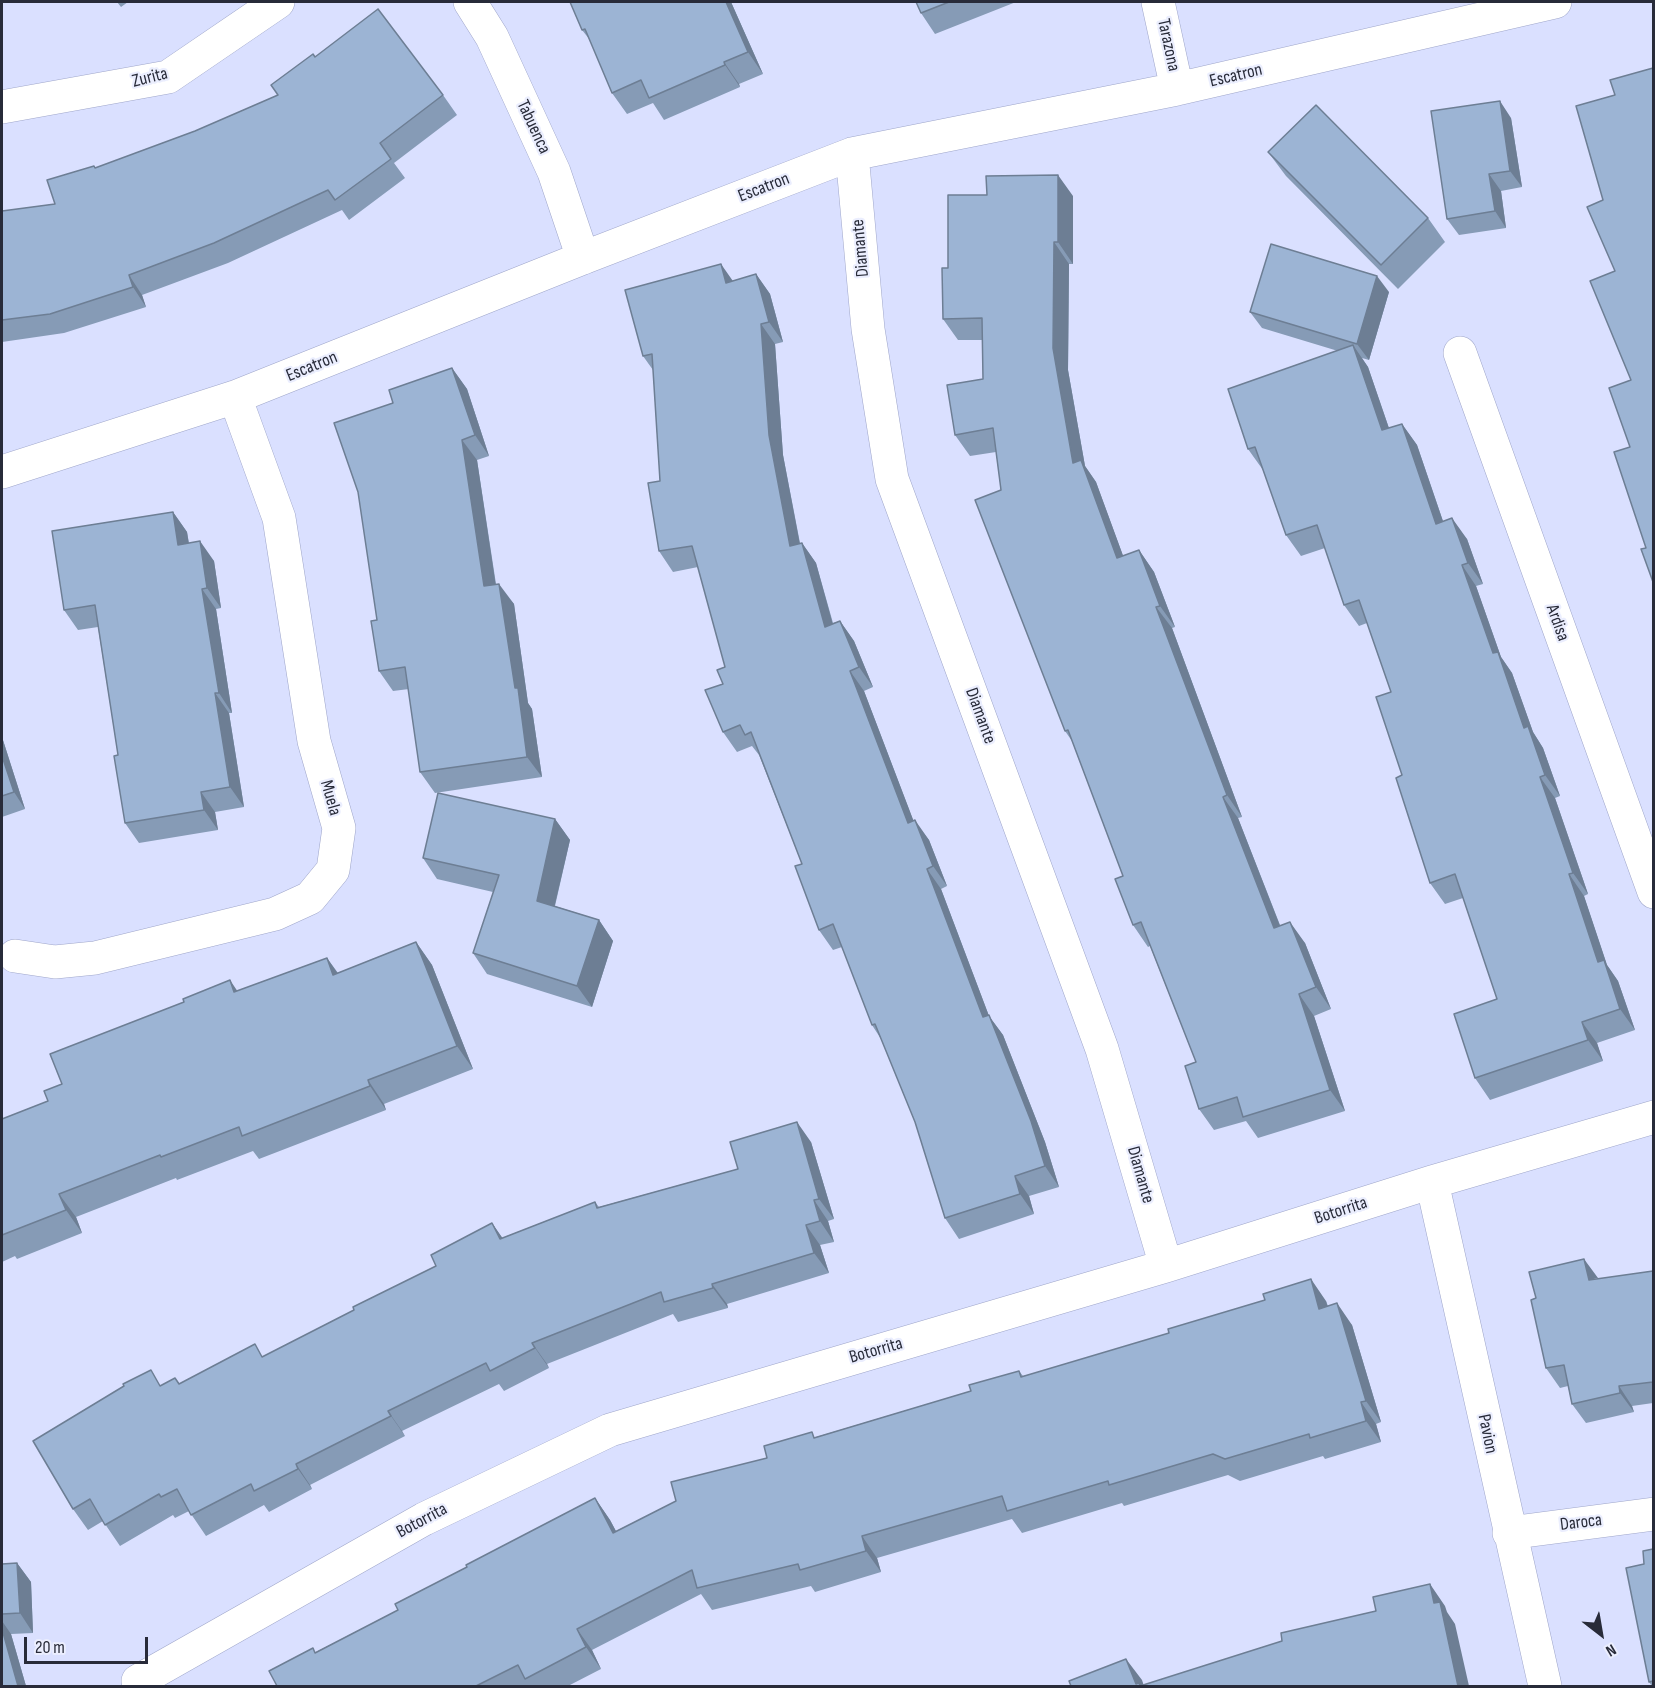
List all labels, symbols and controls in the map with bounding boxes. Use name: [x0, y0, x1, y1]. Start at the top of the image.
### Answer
street label: Tarazona: [1152, 17, 1184, 73]
street label: Escatron: [1208, 59, 1264, 93]
street label: Zurita: [130, 63, 170, 93]
street label: Tabuenca: [511, 97, 555, 157]
street label: Escatron: [735, 168, 793, 208]
street label: Diamante: [848, 218, 874, 278]
street label: Escatron: [283, 347, 341, 387]
street label: Ardisa: [1541, 602, 1573, 644]
street label: Diamante: [960, 685, 1000, 747]
street label: Muela: [315, 778, 345, 818]
street label: Diamante: [1122, 1144, 1158, 1206]
street label: Botorrita: [1312, 1192, 1370, 1230]
street label: Botorrita: [847, 1333, 905, 1369]
street label: Pavion: [1472, 1412, 1502, 1456]
street label: Botorrita: [393, 1499, 451, 1543]
street label: Daroca: [1559, 1510, 1603, 1536]
north arrow: [1571, 1604, 1631, 1664]
scale bar: [27, 1625, 152, 1663]
text: 20 m: [35, 1637, 65, 1658]
text: N: [1602, 1640, 1619, 1660]

